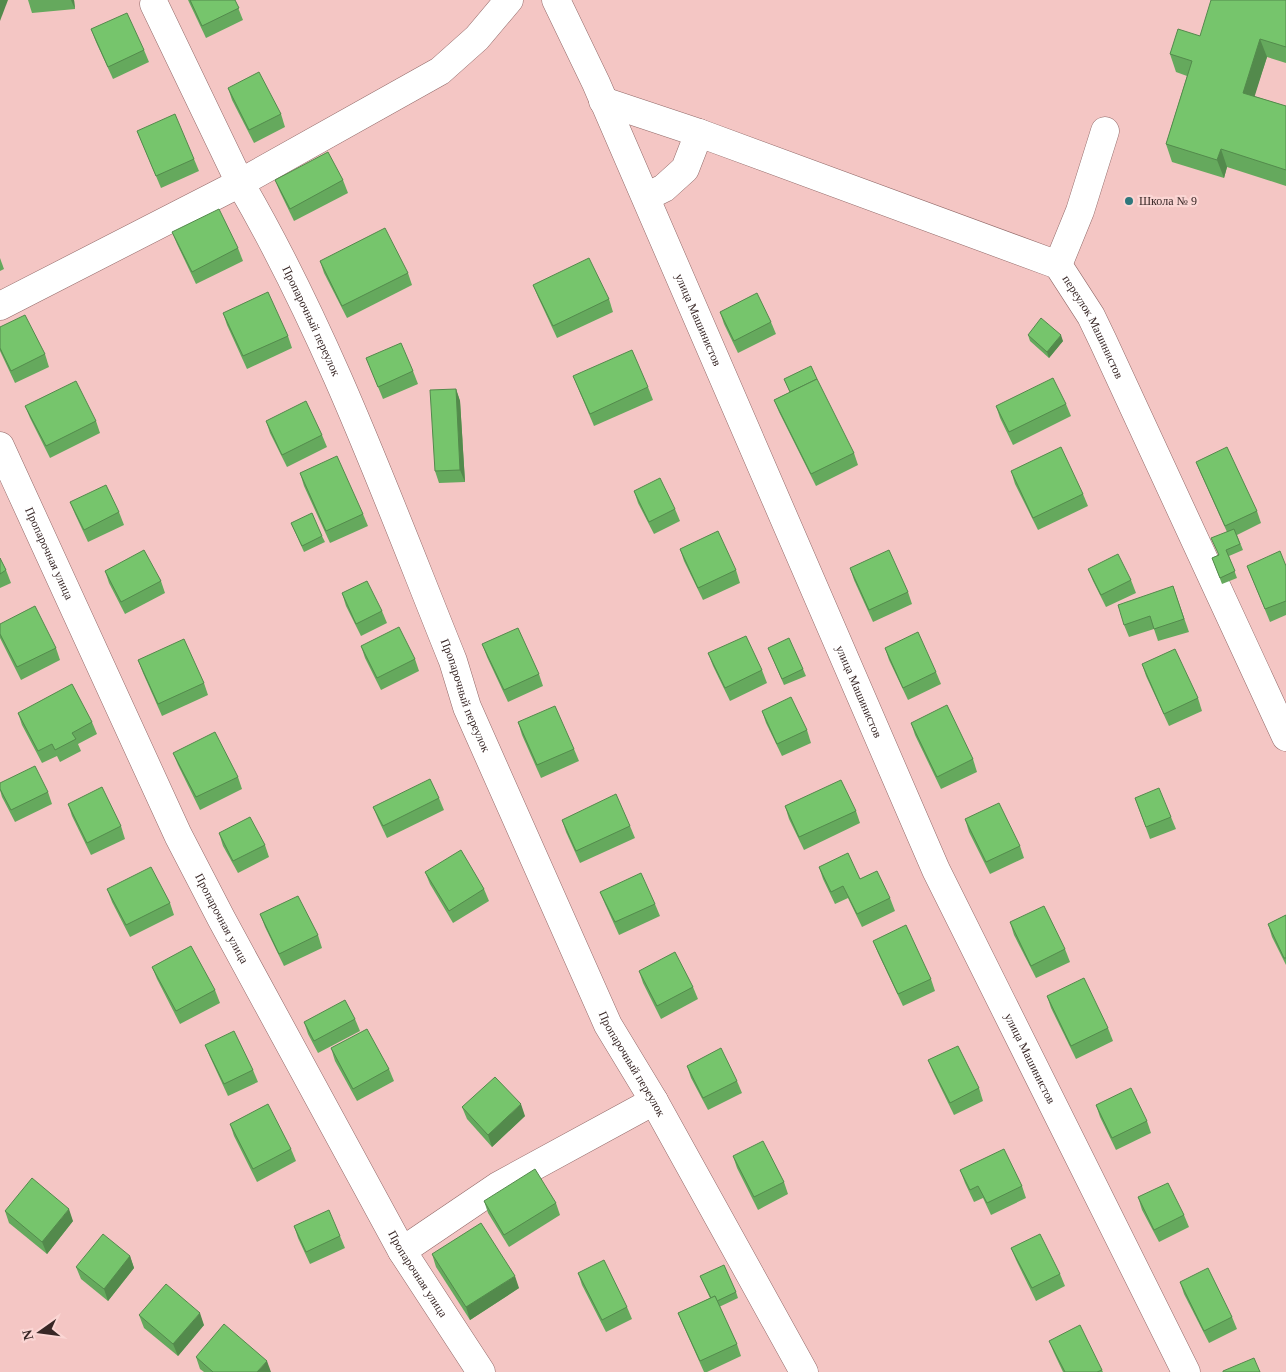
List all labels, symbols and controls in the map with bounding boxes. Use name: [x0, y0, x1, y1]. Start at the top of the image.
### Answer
place label: Школа № 9: [1139, 194, 1197, 208]
marker: Школа № 9: [1123, 195, 1135, 207]
street label: Пропарочный переулок: [279, 264, 343, 378]
street label: улица Машинистов: [672, 271, 725, 368]
street label: переулок Машинистов: [1059, 273, 1127, 381]
street label: Пропарочная улица: [22, 505, 77, 602]
street label: Пропарочный переулок: [438, 637, 493, 754]
street label: улица Машинистов: [833, 643, 885, 740]
street label: Пропарочная улица: [192, 871, 252, 967]
street label: Пропарочный переулок: [596, 1009, 668, 1119]
street label: улица Машинистов: [1001, 1011, 1058, 1106]
street label: Пропарочная улица: [385, 1228, 451, 1321]
north arrow: [15, 1307, 65, 1357]
text: N: [19, 1328, 36, 1342]

